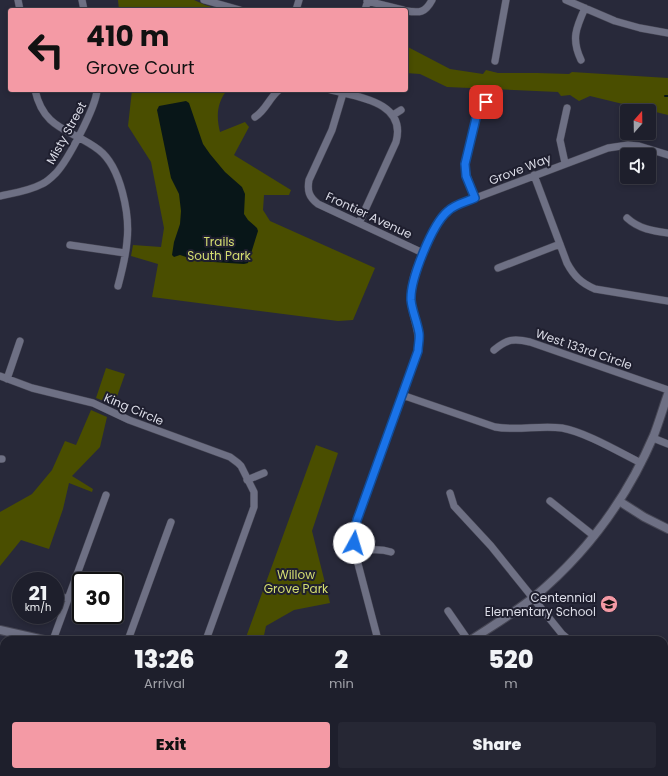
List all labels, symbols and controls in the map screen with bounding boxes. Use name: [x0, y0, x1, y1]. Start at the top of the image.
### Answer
text: 410 m: [86, 17, 169, 56]
icon: left: [20, 24, 72, 76]
text: Grove Court: [86, 55, 195, 80]
pin: [469, 85, 503, 119]
icon: arrive: [475, 91, 497, 113]
street label: Misty Street: [42, 99, 90, 167]
north arrow: [620, 104, 656, 140]
map controls: [620, 104, 656, 184]
button: sound: [620, 148, 656, 184]
street label: Grove Way: [486, 149, 554, 189]
street label: Frontier Avenue: [323, 188, 415, 242]
park label: Trails South Park: [187, 233, 252, 264]
street label: West 133rd Circle: [533, 325, 635, 373]
street label: King Circle: [101, 389, 167, 429]
position arrow: [333, 522, 375, 564]
park label: Willow Grove Park: [264, 566, 329, 597]
speed limit sign: 30: [72, 572, 124, 624]
text: 21: [29, 579, 47, 607]
place label: Centennial Elementary School: [485, 589, 596, 620]
school or university icon: Centennial Elementary School: [599, 594, 619, 614]
text: km/h: [25, 600, 51, 615]
text: 13:26: [134, 643, 195, 676]
text: 2: [335, 643, 348, 676]
text: 520: [488, 643, 534, 676]
text: Arrival: [144, 674, 185, 693]
text: min: [329, 674, 354, 693]
text: m: [504, 674, 518, 693]
button: Exit: [12, 722, 330, 768]
button: Share: [338, 722, 656, 768]

